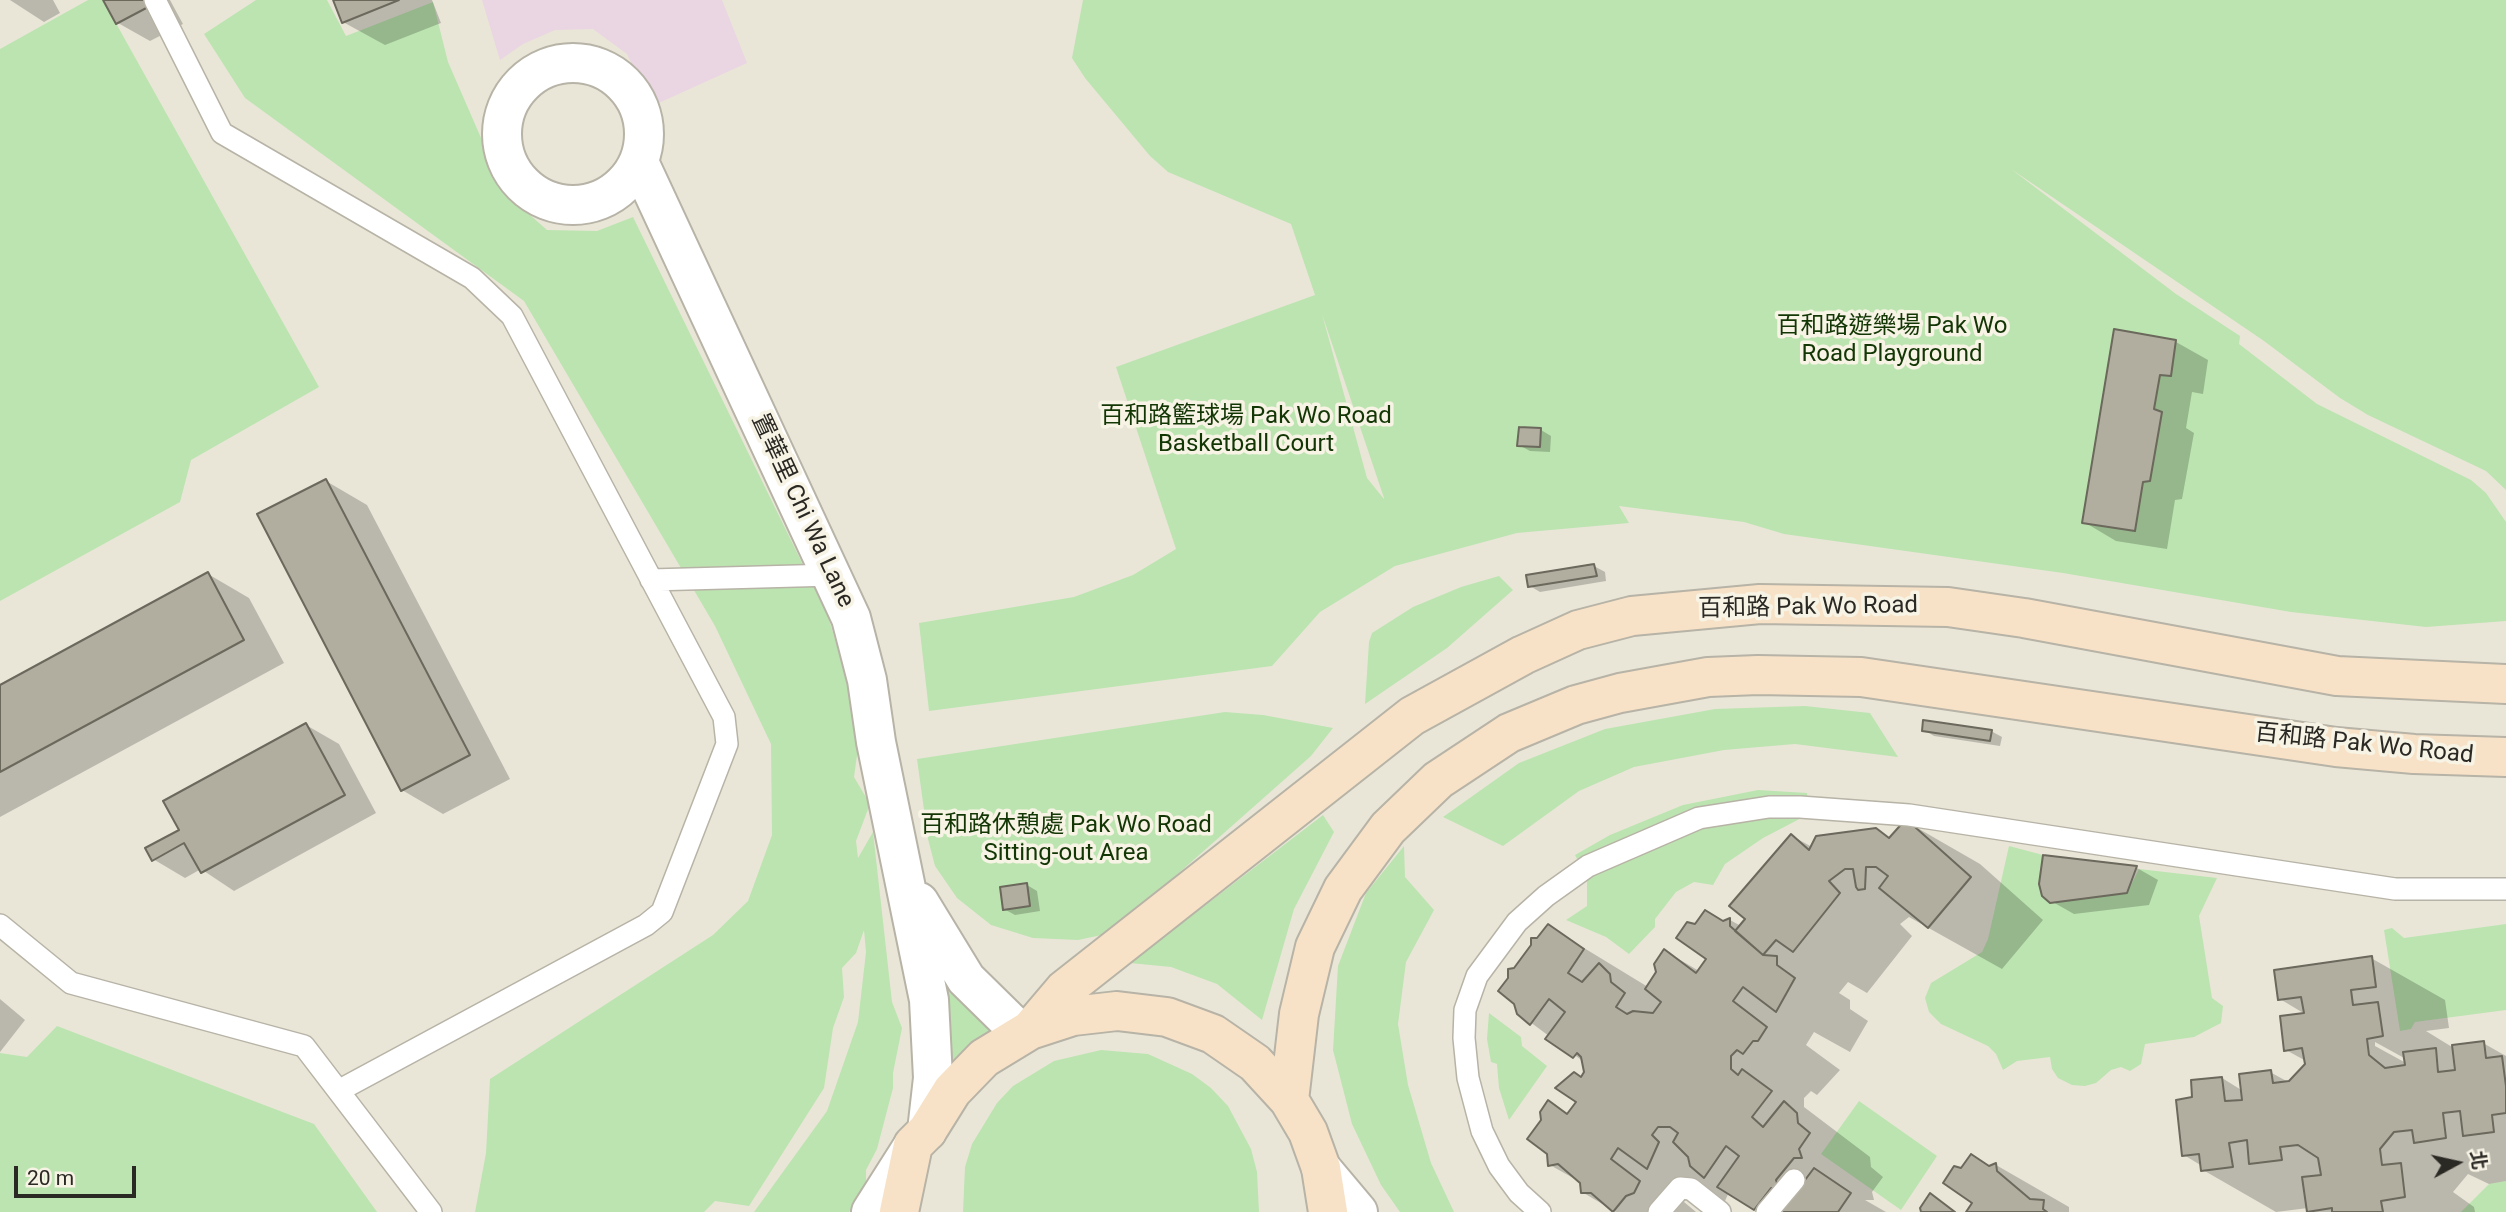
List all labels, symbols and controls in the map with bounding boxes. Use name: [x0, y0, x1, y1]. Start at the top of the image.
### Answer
park label: 百和路遊樂場 Pak Wo Road Playground: [1777, 313, 2007, 369]
park label: 百和路籃球場 Pak Wo Road Basketball Court: [1100, 403, 1392, 459]
street label: 置華里 Chi Wa Lane: [744, 410, 860, 612]
street label: 百和路 Pak Wo Road: [1698, 592, 1918, 624]
street label: 百和路 Pak Wo Road: [2253, 719, 2475, 771]
park label: 百和路休憩處 Pak Wo Road Sitting-out Area: [920, 812, 1212, 868]
north arrow: [2422, 1128, 2492, 1198]
text: 北: [2466, 1149, 2491, 1171]
scale bar: [18, 1152, 140, 1196]
text: 20 m: [27, 1166, 74, 1190]

